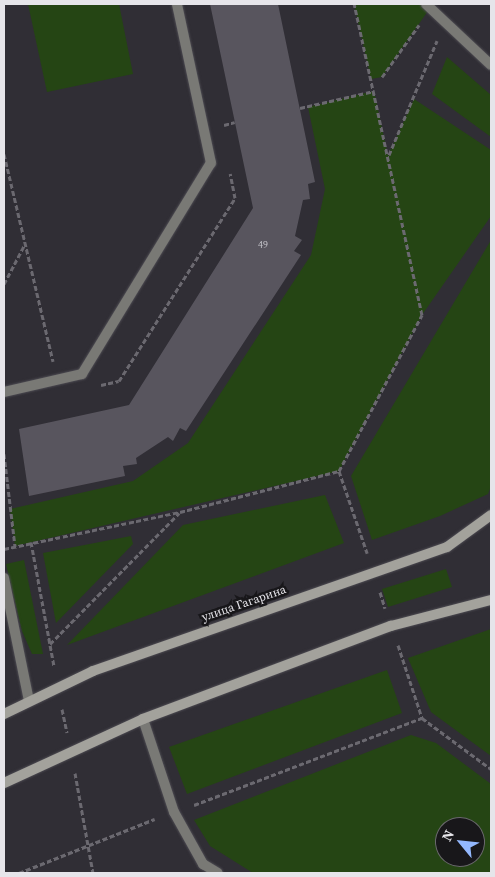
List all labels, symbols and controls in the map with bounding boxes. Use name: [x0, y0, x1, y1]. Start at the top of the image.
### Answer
house number: 49: [258, 239, 268, 251]
street label: улица Гагарина: [200, 583, 288, 625]
north arrow: [435, 817, 485, 867]
text: N: [436, 826, 459, 845]

